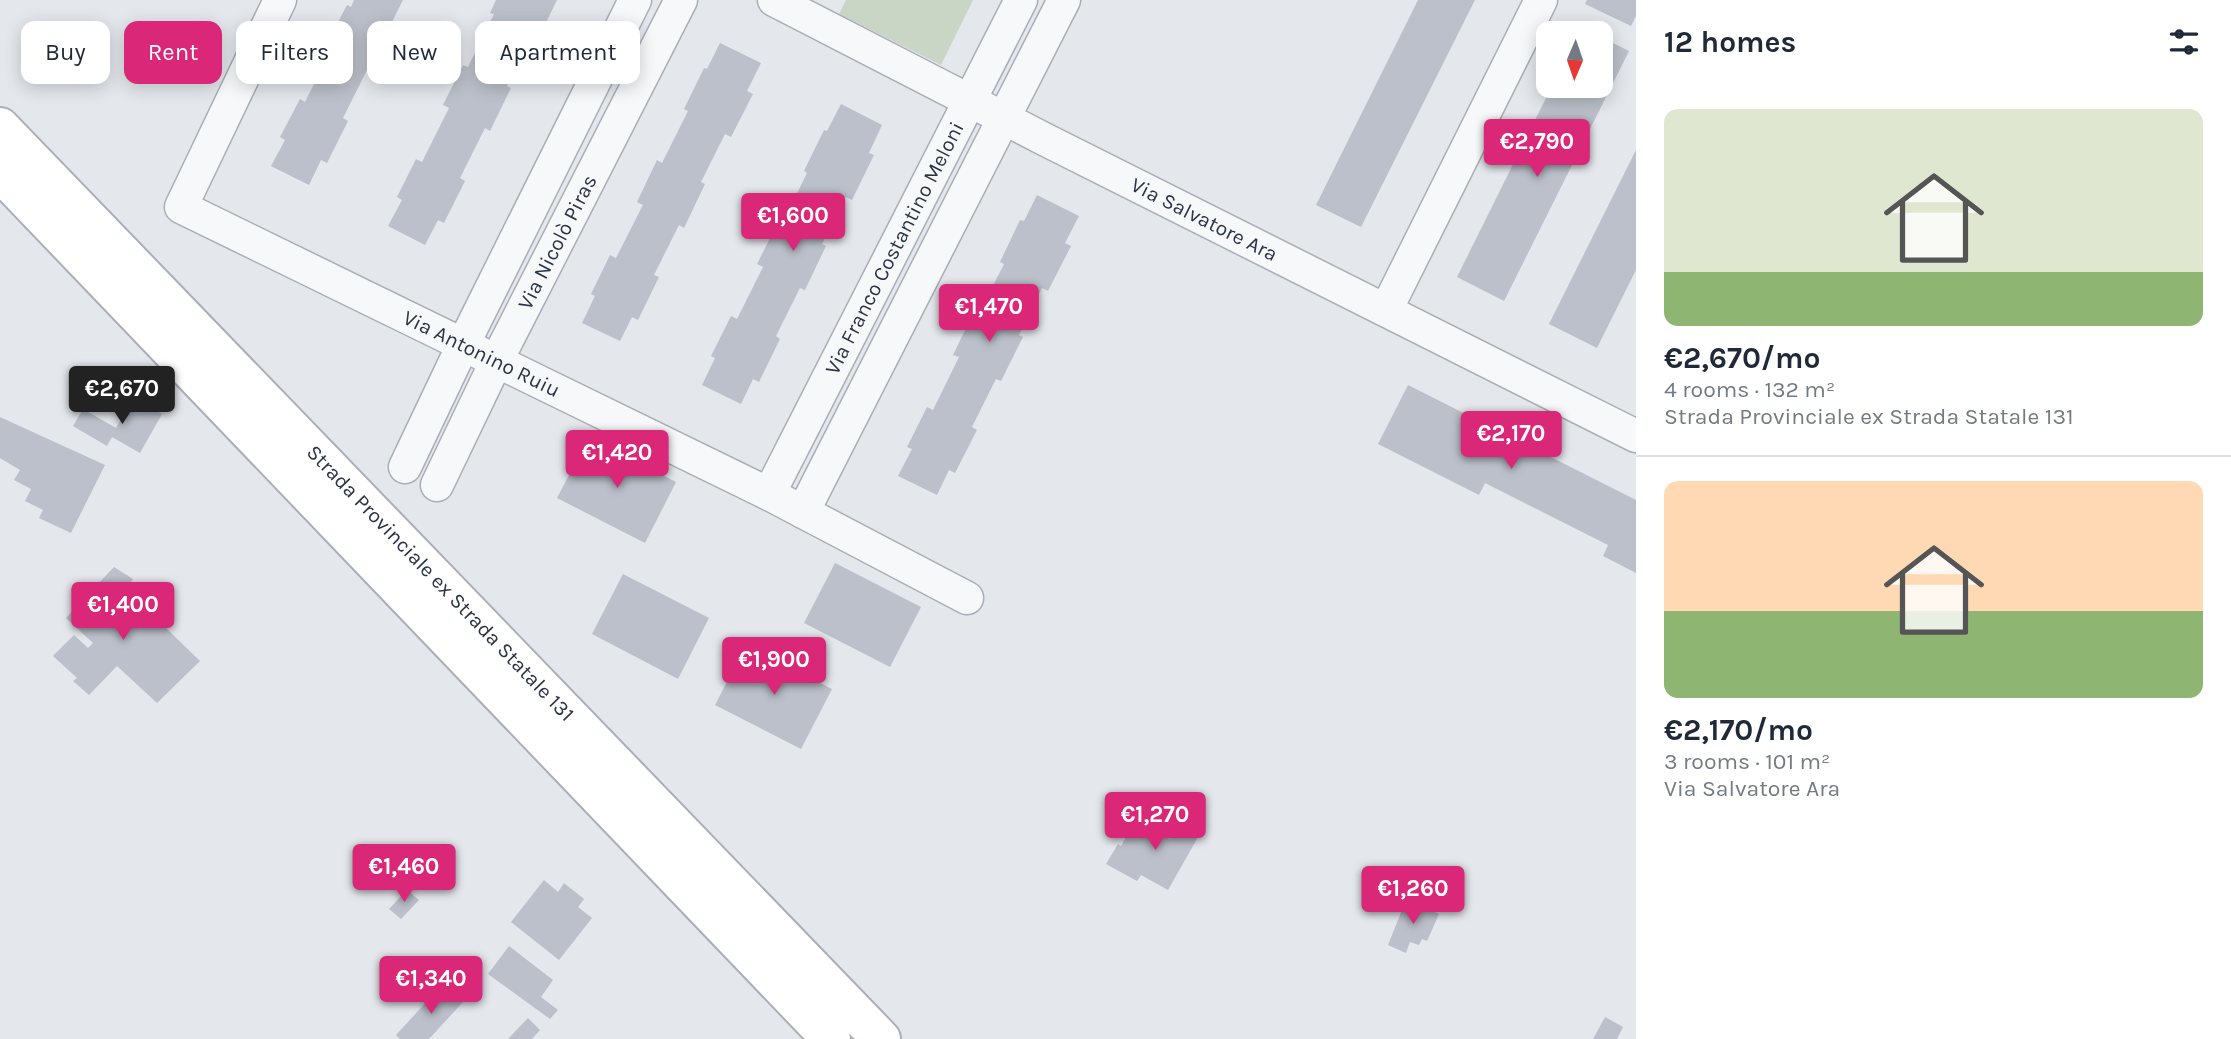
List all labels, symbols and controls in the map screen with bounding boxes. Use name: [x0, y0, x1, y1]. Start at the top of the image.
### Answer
chip: Buy: [21, 21, 110, 84]
chip: Rent: [124, 21, 222, 84]
chip: Filters: [236, 21, 353, 84]
chip: New: [367, 21, 461, 84]
chip: Apartment: [475, 21, 640, 84]
north arrow: [1536, 21, 1614, 98]
map controls: [1536, 21, 1613, 98]
icon: filters: [2165, 23, 2203, 61]
text: 12 homes: [1664, 24, 1796, 60]
street label: Via Franco Costantino Meloni: [820, 118, 969, 379]
pin: €2,790: [1480, 120, 1594, 179]
text: €2,790: [1500, 128, 1574, 155]
icon: home: [1871, 155, 1997, 281]
street label: Via Nicolò Piras: [513, 171, 602, 314]
street label: Via Salvatore Ara: [1127, 173, 1282, 266]
pin: €1,600: [736, 194, 850, 253]
text: €1,600: [757, 202, 829, 229]
pin: €1,470: [932, 284, 1046, 344]
text: €1,470: [955, 293, 1023, 320]
street label: Via Antonino Ruiu: [399, 305, 564, 402]
text: €2,670/mo: [1664, 340, 1820, 376]
pin: €2,670: [65, 366, 179, 426]
text: €2,670: [85, 375, 159, 402]
text: 4 rooms · 132 m²: [1664, 376, 1835, 403]
text: Strada Provinciale ex Strada Statale 131: [1664, 403, 2074, 430]
pin: €2,170: [1454, 412, 1568, 471]
text: €2,170: [1477, 420, 1545, 447]
pin: €1,420: [560, 430, 674, 490]
text: €1,420: [582, 439, 652, 466]
street label: Strada Provinciale ex Strada Statale 131: [302, 440, 579, 726]
icon: home: [1871, 527, 1997, 653]
pin: €1,400: [66, 582, 180, 642]
text: €1,400: [87, 591, 159, 618]
pin: €1,900: [717, 638, 831, 697]
text: €1,900: [738, 646, 810, 673]
text: €2,170/mo: [1664, 712, 1813, 748]
text: 3 rooms · 101 m²: [1664, 748, 1830, 775]
text: Via Salvatore Ara: [1664, 775, 1840, 802]
pin: €1,270: [1098, 792, 1212, 852]
text: €1,270: [1121, 801, 1189, 828]
pin: €1,460: [347, 844, 461, 904]
text: €1,460: [369, 853, 439, 880]
pin: €1,260: [1356, 866, 1470, 926]
text: €1,260: [1377, 875, 1449, 902]
pin: €1,340: [374, 956, 488, 1016]
text: €1,340: [395, 965, 467, 992]

